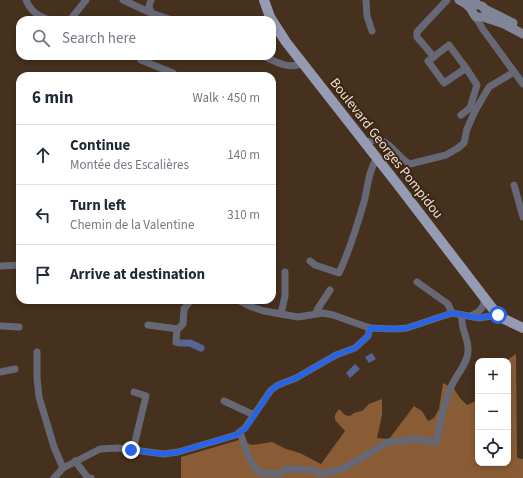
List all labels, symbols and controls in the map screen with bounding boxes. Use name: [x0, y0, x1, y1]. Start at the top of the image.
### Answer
search box: [16, 16, 276, 60]
icon: search: [30, 27, 52, 49]
text: Search here: [62, 28, 136, 49]
street label: Boulevard Georges Pompidou: [325, 74, 448, 223]
text: 6 min: [32, 86, 73, 110]
text: Walk · 450 m: [192, 89, 260, 107]
text: Continue: [70, 135, 130, 156]
icon: ahead: [32, 144, 54, 166]
text: 140 m: [227, 146, 260, 164]
text: Montée des Escalières: [70, 156, 189, 174]
text: Turn left: [70, 195, 126, 216]
icon: left: [32, 204, 54, 226]
text: 310 m: [227, 206, 260, 224]
text: Chemin de la Valentine: [70, 216, 194, 234]
icon: arrive: [32, 264, 54, 286]
text: Arrive at destination: [70, 264, 205, 285]
route start: [489, 306, 507, 324]
map controls: [475, 358, 511, 466]
button: +: [475, 358, 511, 394]
button: −: [475, 394, 511, 430]
button: locate: [475, 430, 511, 466]
route end: [122, 441, 140, 459]

